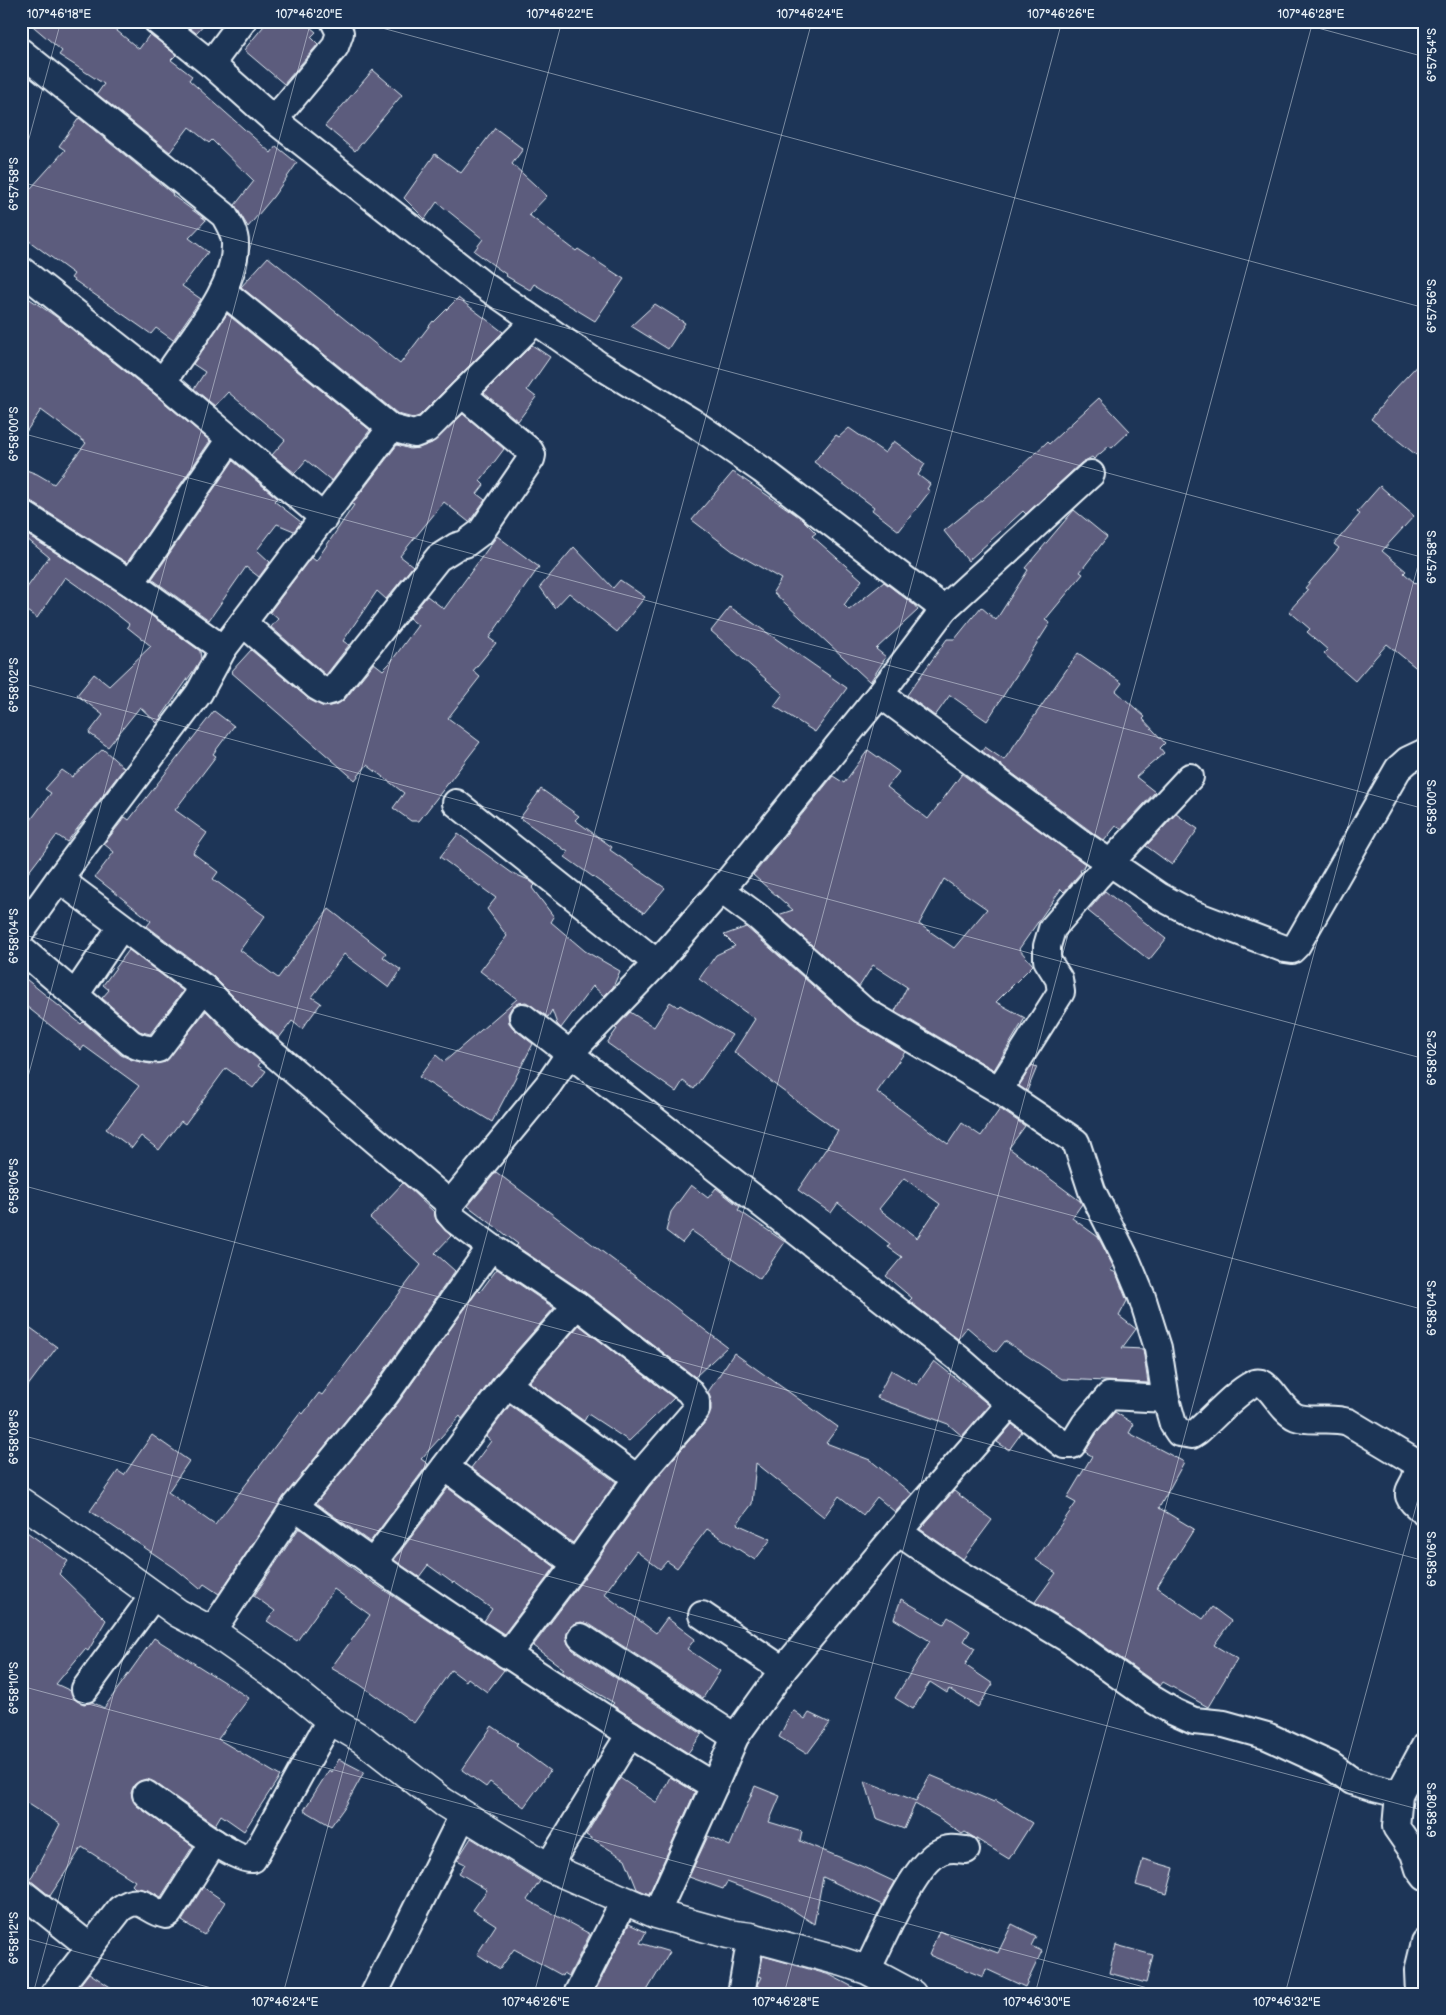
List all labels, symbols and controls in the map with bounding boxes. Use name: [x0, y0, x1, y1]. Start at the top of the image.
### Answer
text: 107°46'18"E: [27, 7, 91, 22]
text: 107°46'20"E: [276, 7, 343, 22]
text: 107°46'22"E: [526, 7, 594, 22]
text: 107°46'24"E: [776, 7, 844, 22]
text: 107°46'26"E: [1027, 7, 1095, 22]
text: 107°46'28"E: [1278, 7, 1345, 22]
text: 6°57'54"S: [1425, 28, 1440, 82]
text: 6°57'58"S: [7, 157, 22, 211]
text: 6°57'56"S: [1425, 279, 1440, 333]
text: 6°58'00"S: [7, 406, 22, 462]
text: 6°57'58"S: [1425, 530, 1440, 584]
text: 6°58'02"S: [7, 657, 22, 713]
text: 6°58'00"S: [1425, 779, 1440, 835]
text: 6°58'04"S: [7, 908, 22, 964]
text: 6°58'02"S: [1425, 1030, 1440, 1086]
text: 6°58'06"S: [7, 1158, 22, 1214]
text: 6°58'04"S: [1425, 1280, 1440, 1336]
text: 6°58'08"S: [7, 1410, 22, 1464]
text: 6°58'06"S: [1425, 1531, 1440, 1587]
text: 6°58'10"S: [7, 1662, 22, 1714]
text: 6°58'08"S: [1425, 1783, 1440, 1837]
text: 6°58'12"S: [7, 1912, 22, 1964]
text: 107°46'24"E: [251, 1995, 319, 2010]
text: 107°46'26"E: [502, 1995, 570, 2010]
text: 107°46'28"E: [753, 1995, 820, 2010]
text: 107°46'30"E: [1003, 1995, 1071, 2010]
text: 107°46'32"E: [1253, 1995, 1321, 2010]

